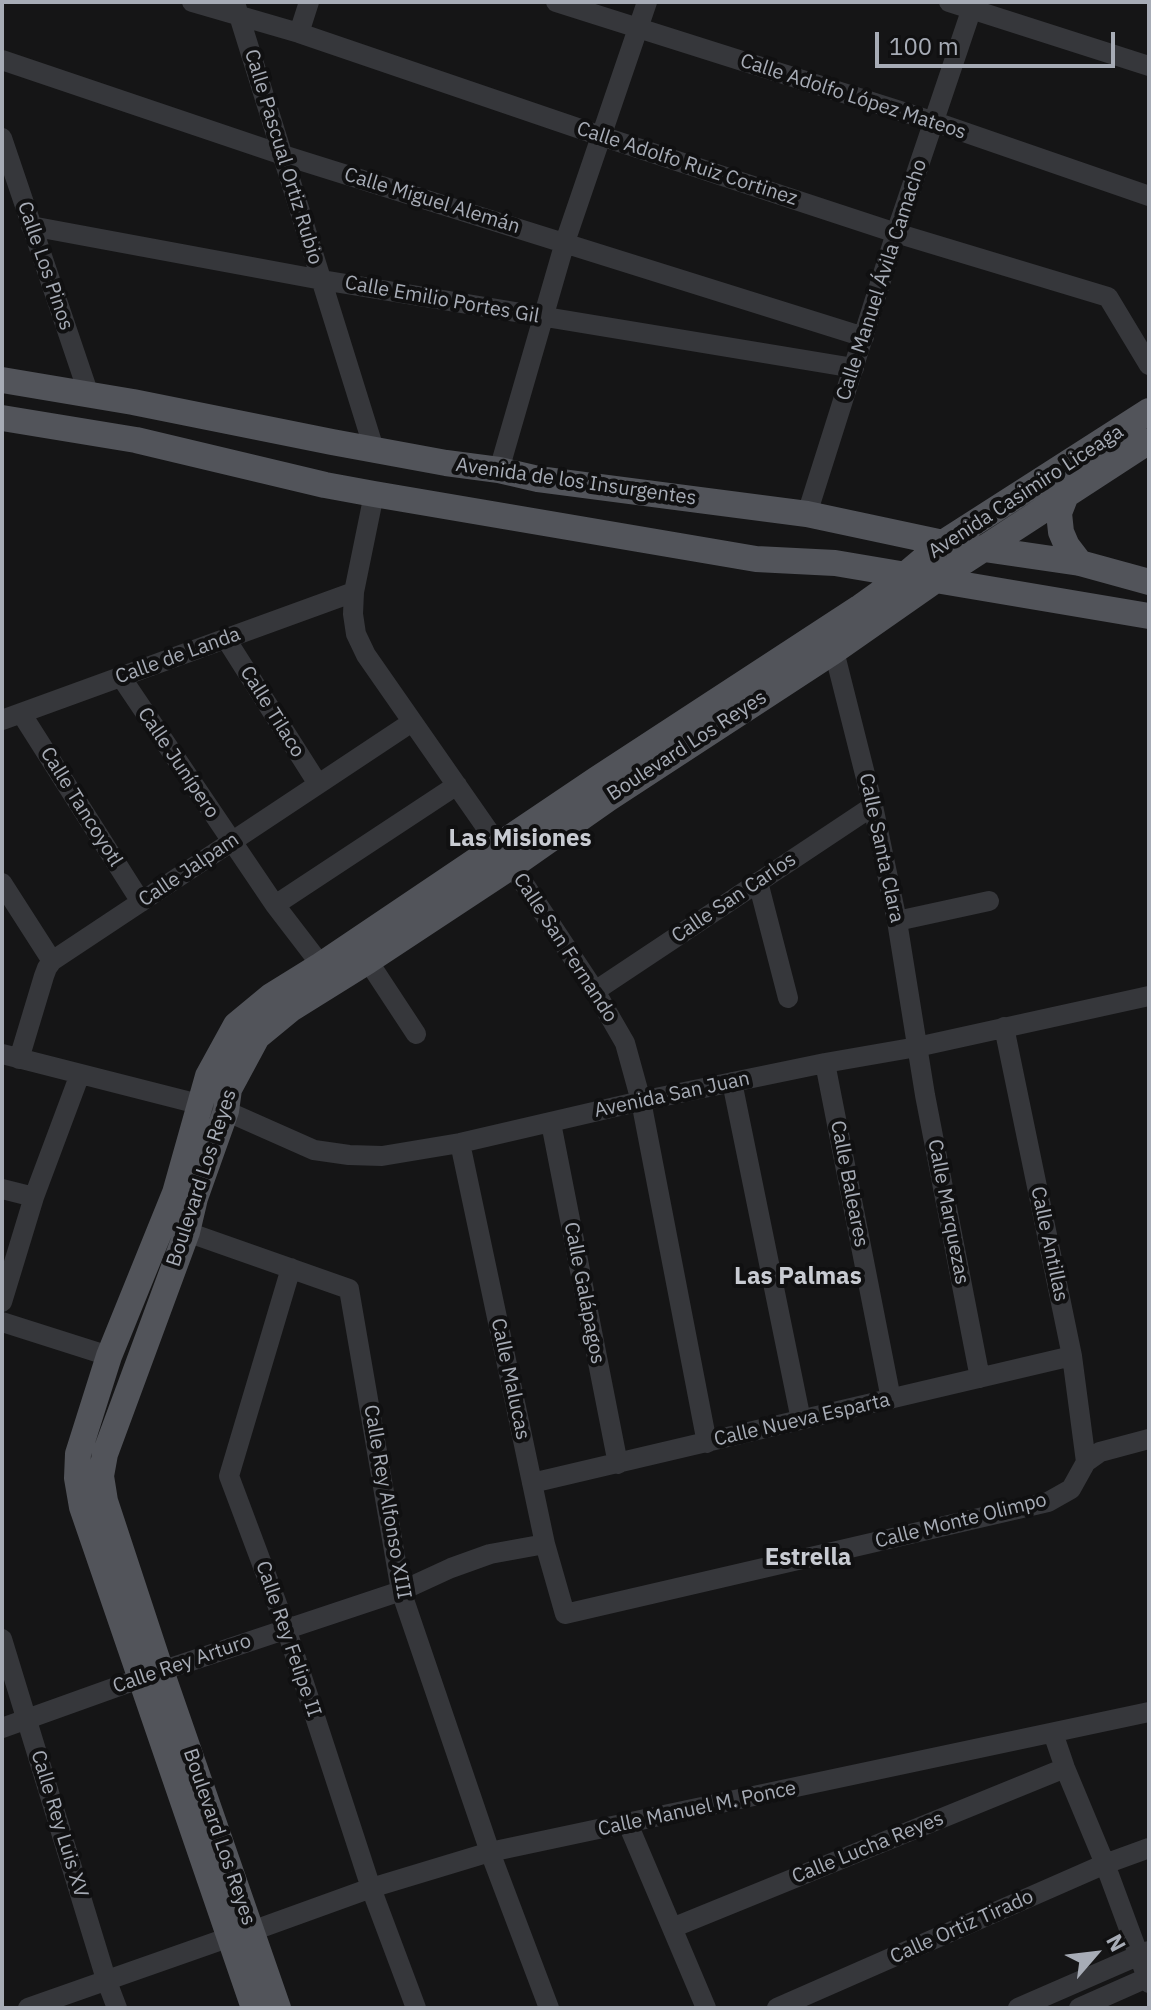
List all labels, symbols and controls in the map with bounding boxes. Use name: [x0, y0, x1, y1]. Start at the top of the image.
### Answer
scale bar: [879, 16, 1119, 66]
text: 100 m: [889, 30, 959, 62]
street label: Calle Pascual Ortiz Rubio: [239, 47, 327, 267]
street label: Calle Adolfo López Mateos: [737, 49, 969, 145]
street label: Calle Adolfo Ruiz Cortinez: [574, 117, 800, 211]
street label: Calle Manuel Ávila Camacho: [832, 156, 932, 404]
street label: Calle Miguel Alemán: [341, 163, 523, 239]
street label: Calle Los Pinos: [12, 199, 78, 333]
street label: Calle Emilio Portes Gil: [343, 271, 541, 329]
street label: Avenida Casimiro Liceaga: [924, 420, 1128, 564]
street label: Avenida de los Insurgentes: [454, 453, 698, 511]
street label: Calle de Landa: [112, 622, 244, 690]
street label: Calle Tilaco: [234, 662, 310, 762]
street label: Boulevard Los Reyes: [603, 685, 771, 807]
street label: Calle Junípero: [132, 703, 224, 823]
street label: Calle Tancoyotl: [35, 743, 127, 871]
street label: Calle Santa Clara: [853, 771, 909, 925]
district label: Las Misiones: [448, 825, 592, 853]
street label: Calle Jalpam: [134, 828, 244, 912]
street label: Calle San Carlos: [667, 848, 801, 948]
street label: Calle San Fernando: [508, 869, 622, 1027]
street label: Avenida San Juan: [592, 1067, 752, 1123]
street label: Boulevard Los Reyes: [162, 1086, 242, 1270]
street label: Calle Baleares: [825, 1119, 873, 1249]
street label: Calle Marquezas: [922, 1137, 974, 1287]
street label: Calle Antillas: [1025, 1184, 1073, 1304]
street label: Calle Galápagos: [558, 1220, 610, 1366]
district label: Las Palmas: [734, 1263, 862, 1291]
street label: Calle Malucas: [485, 1316, 535, 1442]
street label: Calle Nueva Esparta: [712, 1388, 892, 1452]
street label: Calle Rey Alfonso XIII: [358, 1403, 416, 1601]
street label: Calle Monte Olimpo: [873, 1488, 1049, 1554]
district label: Estrella: [765, 1544, 851, 1572]
street label: Calle Rey Felipe II: [250, 1558, 326, 1720]
street label: Calle Rey Arturo: [110, 1629, 254, 1699]
street label: Boulevard Los Reyes: [178, 1746, 260, 1928]
street label: Calle Rey Luis XV: [25, 1747, 93, 1901]
street label: Calle Manuel M. Ponce: [596, 1776, 798, 1842]
street label: Calle Lucha Reyes: [789, 1807, 947, 1889]
street label: Calle Ortiz Tirado: [887, 1885, 1037, 1969]
north arrow: [1055, 1914, 1135, 1994]
text: N: [1100, 1929, 1133, 1956]

